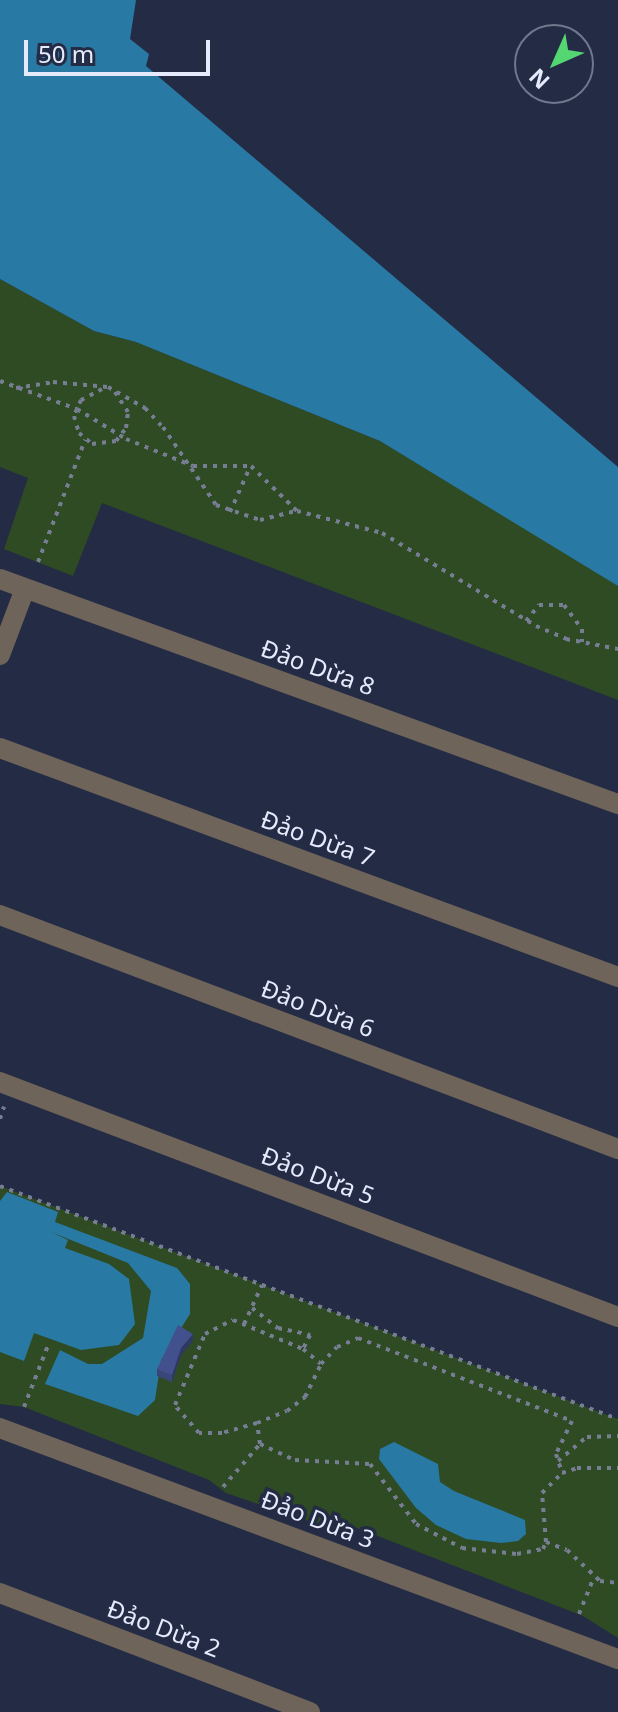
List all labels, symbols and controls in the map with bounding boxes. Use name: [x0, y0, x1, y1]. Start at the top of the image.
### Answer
scale bar: [28, 24, 214, 74]
north arrow: [514, 24, 594, 104]
text: 50 m: [38, 37, 94, 70]
text: N: [522, 63, 555, 96]
street label: Đảo Dừa 8: [257, 633, 379, 701]
street label: Đảo Dừa 7: [257, 804, 379, 872]
street label: Đảo Dừa 6: [257, 973, 379, 1043]
street label: Đảo Dừa 5: [257, 1140, 379, 1210]
street label: Đảo Dừa 3: [257, 1484, 379, 1554]
street label: Đảo Dừa 2: [103, 1593, 225, 1663]

